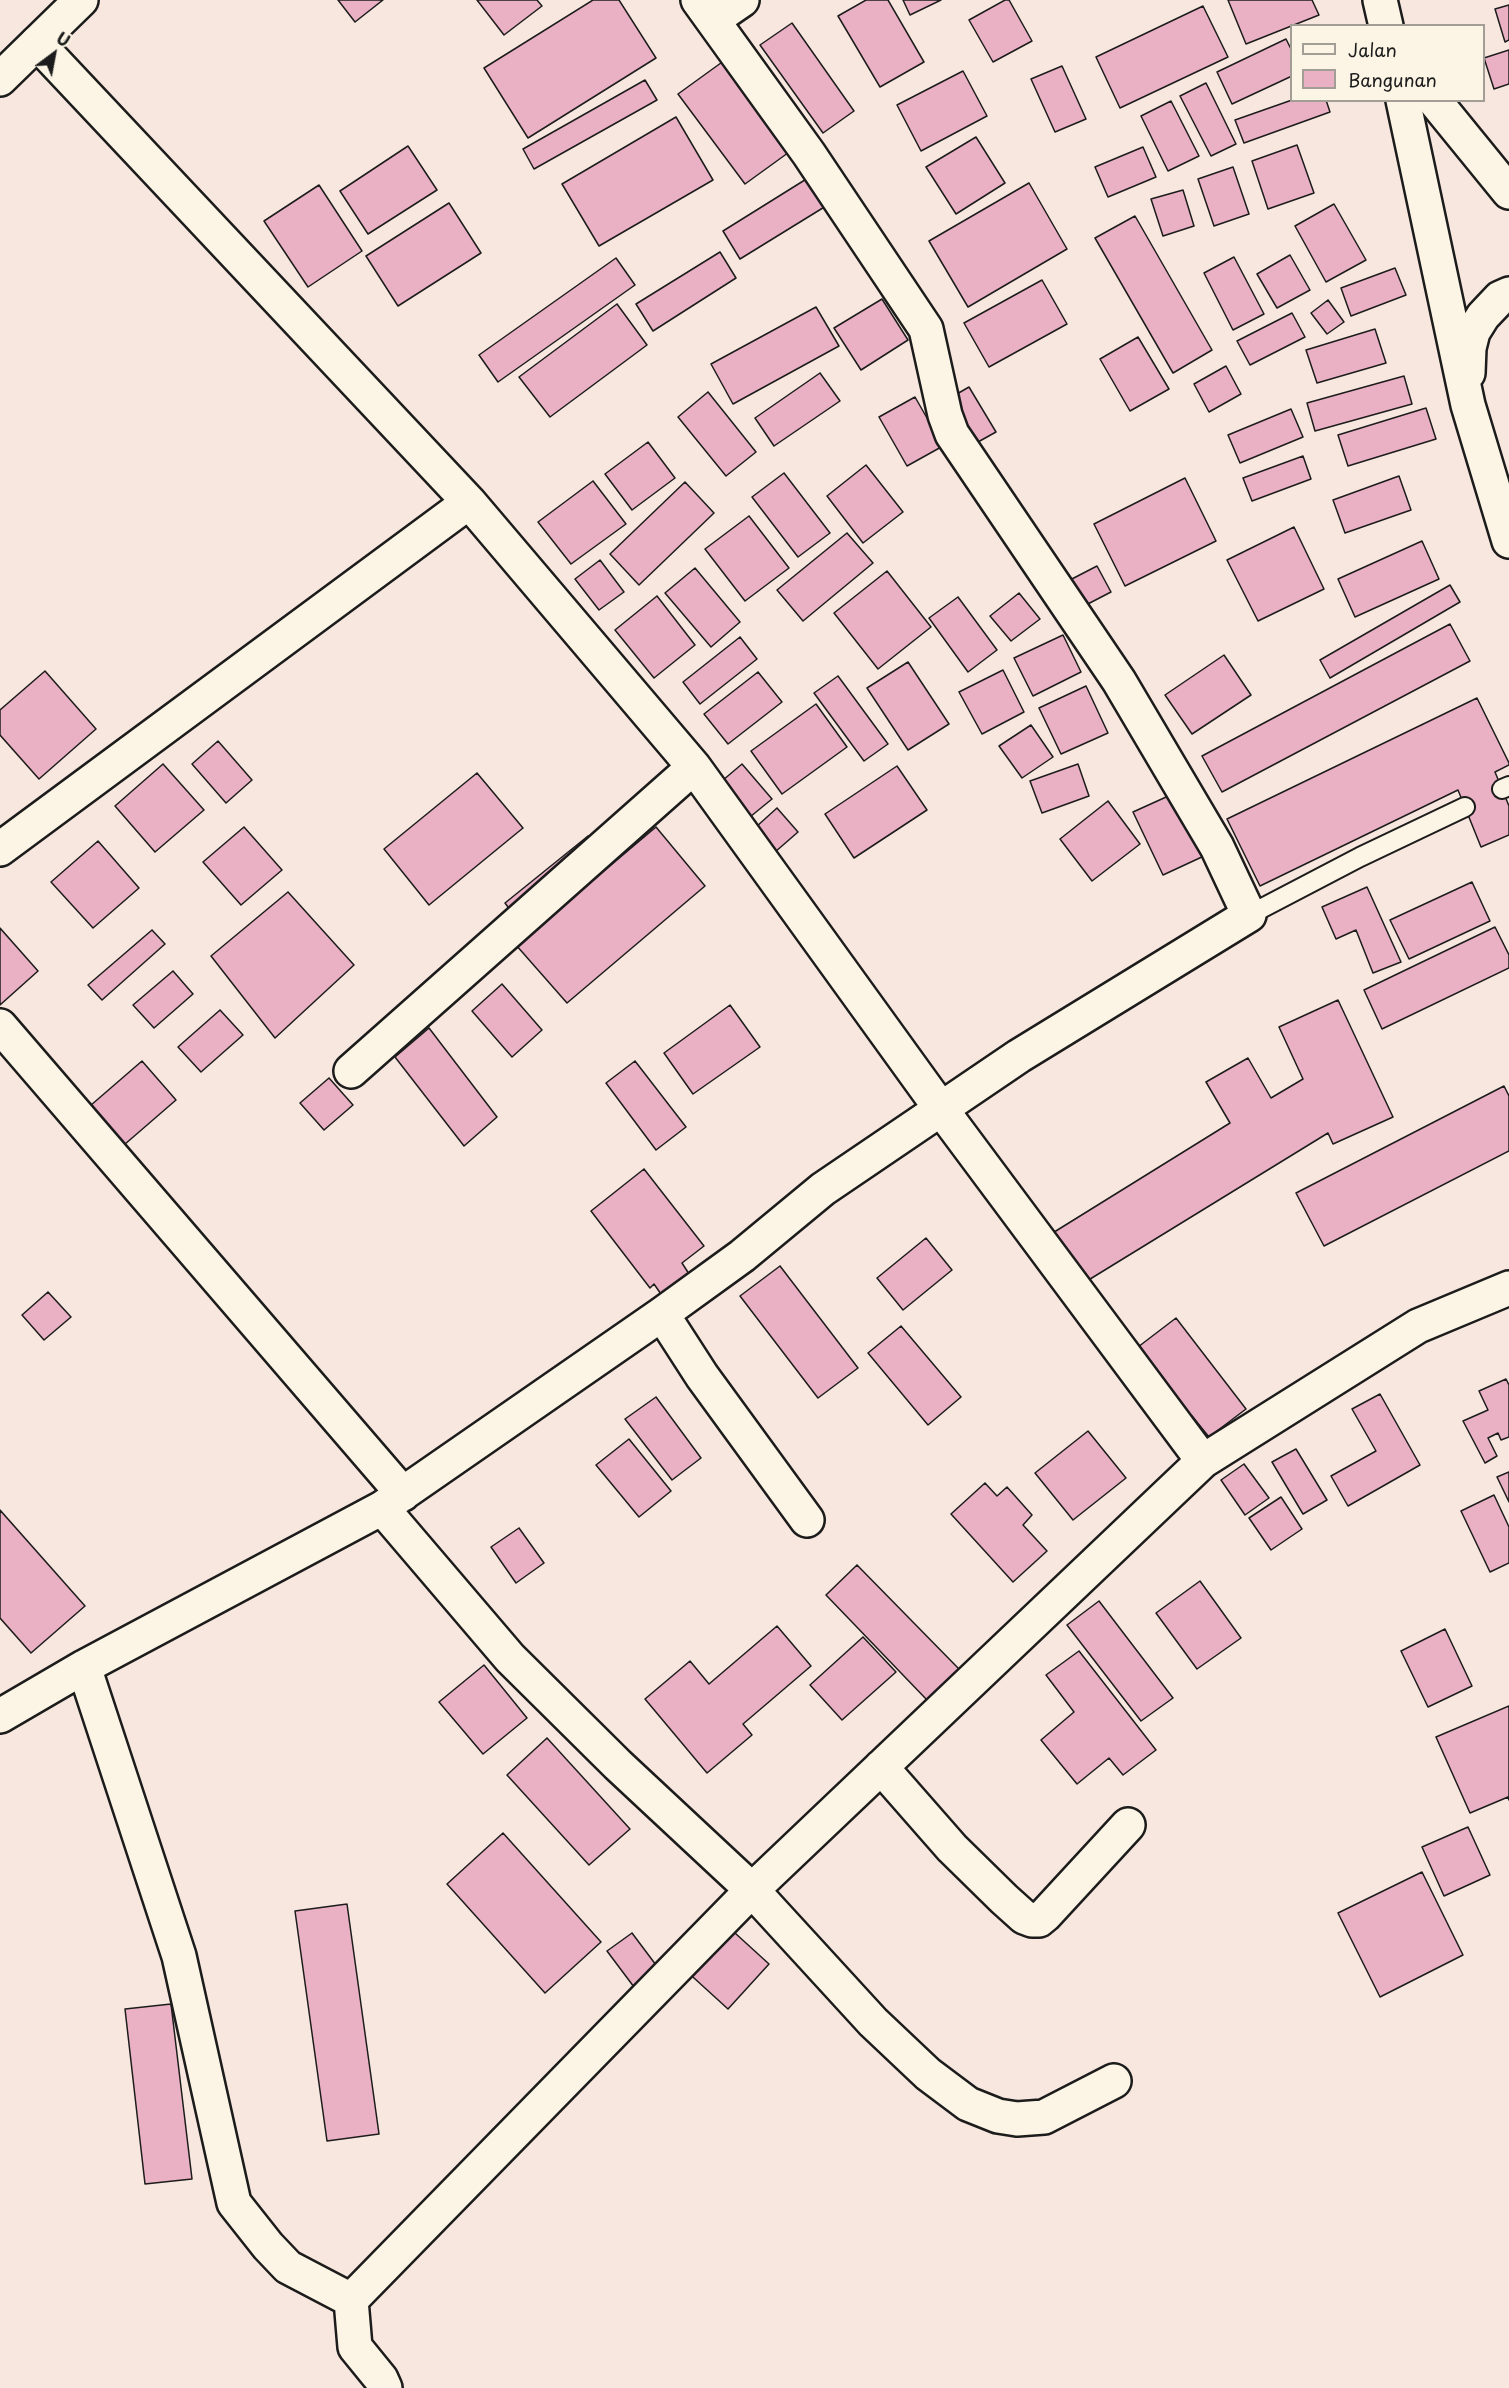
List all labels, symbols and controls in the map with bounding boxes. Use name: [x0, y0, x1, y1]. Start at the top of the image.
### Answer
north arrow: [24, 24, 84, 84]
legend: [1290, 24, 1485, 102]
text: U: [52, 25, 75, 52]
text: Jalan: [1348, 36, 1397, 63]
text: Bangunan: [1348, 66, 1437, 93]

